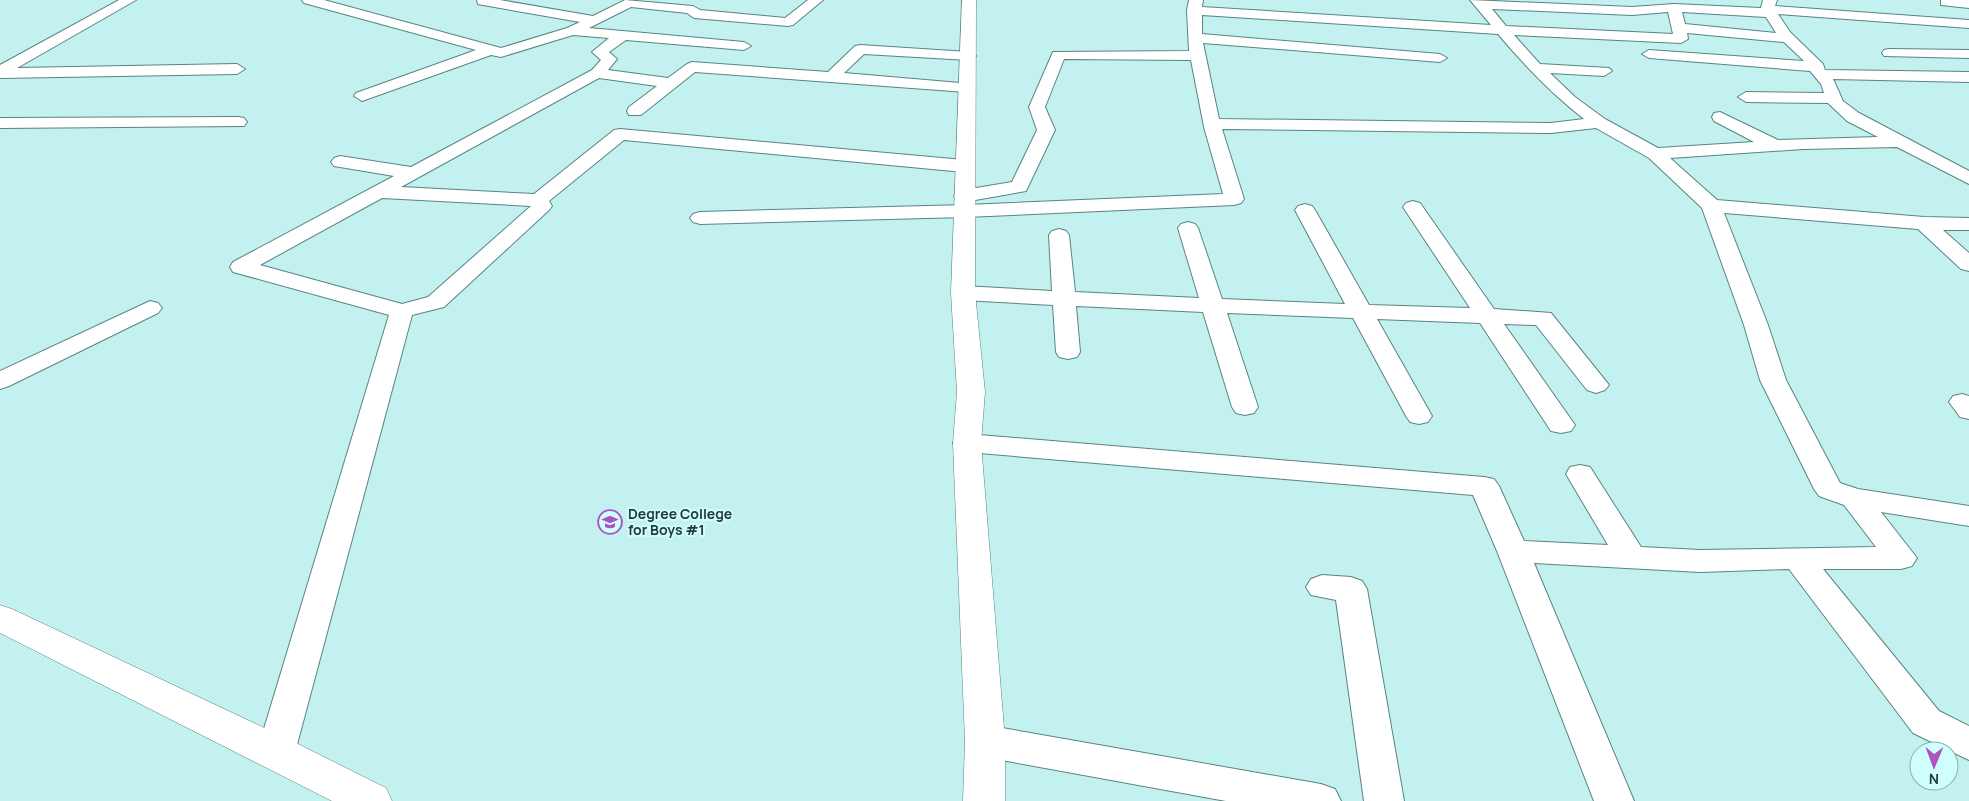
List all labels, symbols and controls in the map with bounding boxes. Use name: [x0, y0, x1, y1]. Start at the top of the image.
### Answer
place label: Degree College for Boys #1: [628, 504, 732, 539]
school or university icon: Degree College for Boys #1: [597, 509, 623, 535]
north arrow: [1909, 741, 1959, 791]
text: N: [1929, 770, 1939, 789]

